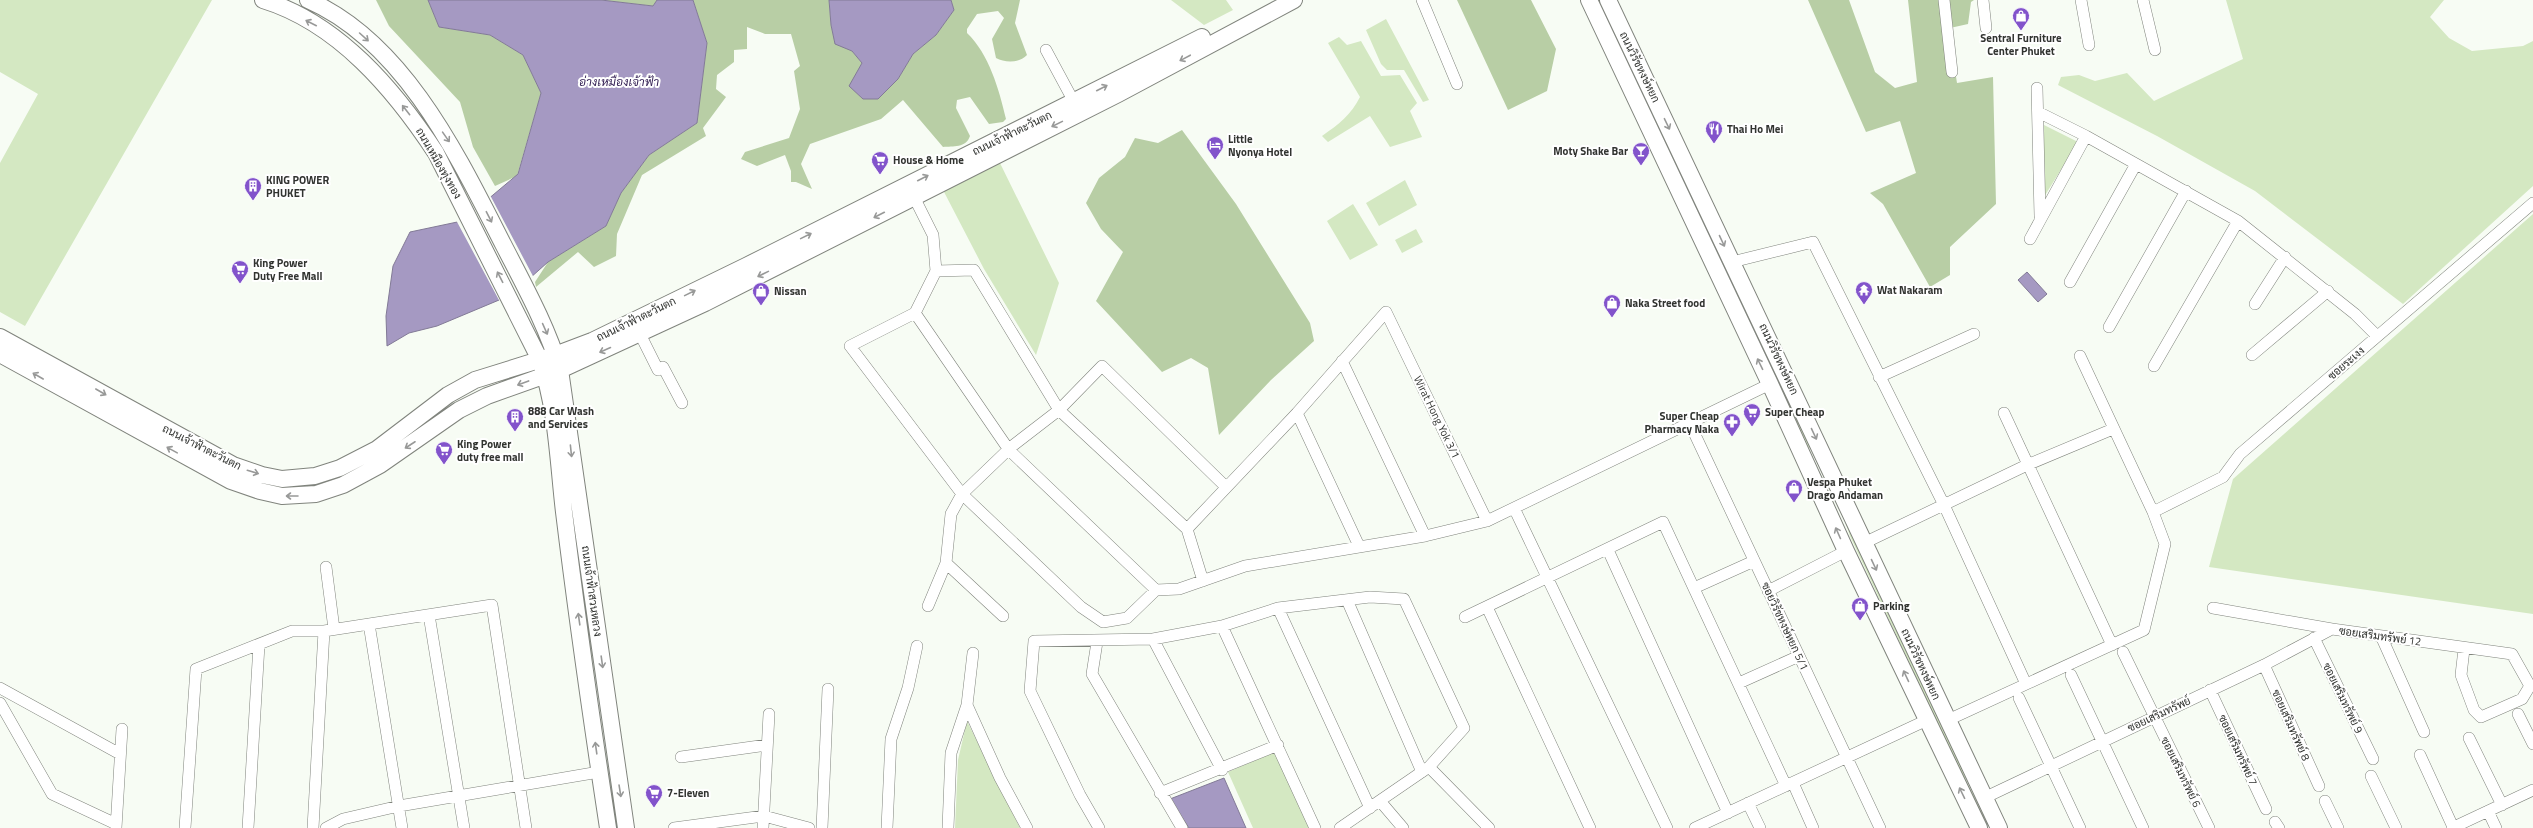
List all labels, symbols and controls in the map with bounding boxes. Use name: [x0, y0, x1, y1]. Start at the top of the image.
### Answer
shop icon: Sentral Furniture Center Phuket: [2011, 6, 2031, 31]
one-way arrow: [306, 19, 318, 26]
street label: ถนนวิรัชหงษ์หยก: [1616, 29, 1664, 105]
place label: Sentral Furniture Center Phuket: [1980, 30, 2062, 59]
one-way arrow: [359, 32, 369, 42]
one-way arrow: [1179, 55, 1191, 62]
water label: อ่างเหมืองเจ้าฟ้า: [579, 72, 659, 91]
one-way arrow: [1095, 84, 1107, 91]
one-way arrow: [402, 105, 411, 116]
street label: ถนนเจ้าฟ้าตะวันตก: [970, 107, 1054, 159]
one-way arrow: [1664, 117, 1671, 129]
restaurant icon: Thai Ho Mei: [1704, 119, 1724, 144]
one-way arrow: [1052, 121, 1064, 128]
place label: Thai Ho Mei: [1727, 121, 1783, 137]
street label: ถนนเหมืองทุ่งทอง: [411, 124, 466, 202]
one-way arrow: [442, 131, 450, 142]
place label: Little Nyonya Hotel: [1228, 131, 1292, 160]
hotel icon: Little Nyonya Hotel: [1205, 135, 1225, 160]
bar icon: Moty Shake Bar: [1631, 141, 1651, 166]
place label: Moty Shake Bar: [1553, 143, 1628, 159]
supermarket icon: House & Home: [870, 150, 890, 175]
place label: House & Home: [893, 152, 964, 168]
place label: KING POWER PHUKET: [266, 172, 329, 201]
one-way arrow: [917, 174, 929, 181]
building icon: KING POWER PHUKET: [243, 176, 263, 201]
one-way arrow: [486, 211, 494, 223]
one-way arrow: [873, 212, 885, 219]
one-way arrow: [800, 232, 812, 239]
one-way arrow: [1719, 235, 1726, 247]
place label: King Power Duty Free Mall: [253, 255, 322, 284]
supermarket icon: King Power Duty Free Mall: [230, 259, 250, 284]
one-way arrow: [496, 271, 503, 283]
one-way arrow: [758, 271, 770, 278]
temple icon: Wat Nakaram: [1854, 280, 1874, 305]
shop icon: Nissan: [751, 281, 771, 306]
place label: Wat Nakaram: [1877, 282, 1943, 298]
place label: Nissan: [774, 283, 807, 299]
one-way arrow: [683, 289, 695, 296]
street label: ถนนเจ้าฟ้าตะวันตก: [594, 293, 678, 345]
shop icon: Naka Street food: [1602, 293, 1622, 318]
place label: Naka Street food: [1625, 295, 1705, 311]
street label: ถนนวิรัชหงษ์หยก: [1755, 321, 1803, 397]
one-way arrow: [542, 322, 549, 334]
street label: ซอยระเงง: [2324, 342, 2368, 384]
one-way arrow: [599, 347, 611, 354]
one-way arrow: [1756, 358, 1764, 370]
one-way arrow: [32, 372, 44, 380]
street label: Wirat Hong Yok 3/1: [1410, 373, 1464, 461]
one-way arrow: [517, 380, 529, 388]
one-way arrow: [95, 389, 107, 397]
supermarket icon: Super Cheap: [1742, 402, 1762, 427]
place label: 888 Car Wash and Services: [528, 403, 594, 432]
place label: Super Cheap: [1765, 404, 1824, 420]
building icon: 888 Car Wash and Services: [505, 407, 525, 432]
place label: Super Cheap Pharmacy Naka: [1645, 408, 1719, 437]
pharmacy icon: Super Cheap Pharmacy Naka: [1722, 412, 1742, 437]
street label: ถนนเจ้าฟ้าตะวันตก: [160, 420, 244, 474]
one-way arrow: [1811, 428, 1818, 440]
place label: King Power duty free mall: [457, 436, 524, 465]
supermarket icon: King Power duty free mall: [434, 440, 454, 465]
one-way arrow: [404, 441, 415, 449]
one-way arrow: [567, 444, 575, 457]
one-way arrow: [166, 446, 178, 453]
one-way arrow: [246, 469, 259, 476]
place label: Vespa Phuket Drago Andaman: [1807, 474, 1883, 503]
shop icon: Vespa Phuket Drago Andaman: [1784, 478, 1804, 503]
one-way arrow: [286, 492, 299, 500]
one-way arrow: [1834, 527, 1841, 539]
street label: ถนนเจ้าฟ้าสวนหลวง: [578, 545, 606, 637]
one-way arrow: [1871, 559, 1878, 571]
street label: ซอยวิรัชหงษ์หยก 5/1: [1758, 579, 1812, 673]
shop icon: Parking: [1850, 596, 1870, 621]
place label: Parking: [1873, 598, 1910, 614]
one-way arrow: [575, 613, 583, 626]
street label: ซอยเสริมทรัพย์ 12: [2338, 622, 2422, 650]
street label: ถนนวิรัชหงษ์หยก: [1897, 626, 1945, 702]
one-way arrow: [598, 655, 606, 668]
street label: ซอยเสริมทรัพย์ 9: [2319, 660, 2367, 736]
one-way arrow: [1902, 670, 1909, 682]
street label: ซอยเสริมทรัพย์ 8: [2268, 687, 2314, 763]
street label: ซอยเสริมทรัพย์: [2125, 692, 2193, 736]
street label: ซอยเสริมทรัพย์ 7: [2215, 712, 2261, 788]
street label: ซอยเสริมทรัพย์ 6: [2157, 734, 2205, 810]
one-way arrow: [592, 742, 600, 755]
supermarket icon: 7-Eleven: [644, 783, 664, 808]
one-way arrow: [616, 784, 624, 797]
place label: 7-Eleven: [667, 785, 709, 801]
one-way arrow: [1958, 787, 1965, 799]

